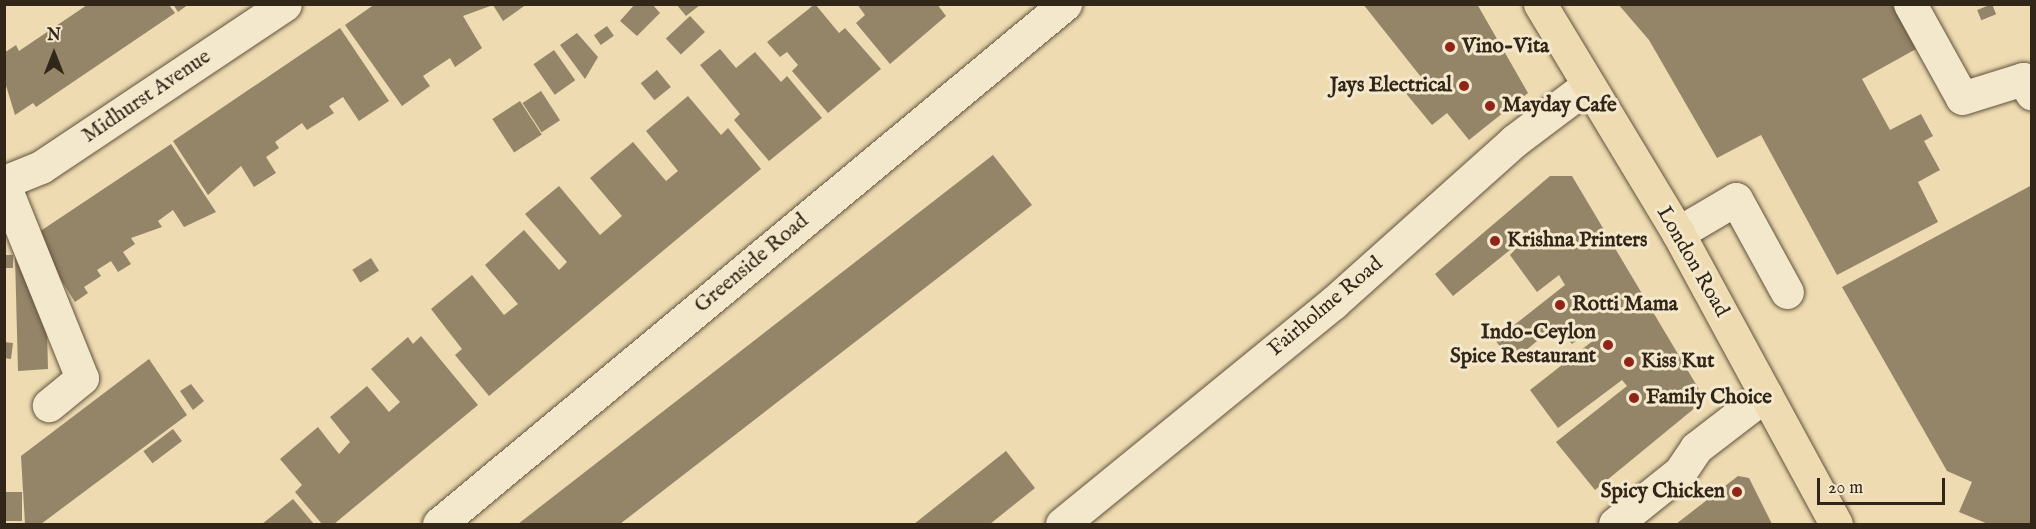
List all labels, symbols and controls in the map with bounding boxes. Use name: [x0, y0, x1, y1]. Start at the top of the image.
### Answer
north arrow: [24, 24, 84, 84]
text: N: [47, 26, 61, 46]
place label: Vino-Vita: [1462, 34, 1549, 60]
marker: Vino-Vita: [1443, 40, 1457, 54]
street label: Midhurst Avenue: [78, 45, 216, 149]
place label: Jays Electrical: [1330, 73, 1452, 99]
marker: Jays Electrical: [1457, 79, 1471, 93]
place label: Mayday Cafe: [1502, 93, 1617, 119]
marker: Mayday Cafe: [1483, 99, 1497, 113]
street label: London Road: [1650, 202, 1734, 322]
street label: Greenside Road: [690, 209, 814, 319]
place label: Krishna Printers: [1507, 228, 1647, 254]
marker: Krishna Printers: [1488, 234, 1502, 248]
street label: Fairholme Road: [1264, 252, 1388, 362]
place label: Rotti Mama: [1572, 292, 1678, 318]
marker: Rotti Mama: [1553, 298, 1567, 312]
place label: Indo-Ceylon Spice Restaurant: [1450, 320, 1596, 370]
marker: Indo-Ceylon Spice Restaurant: [1601, 338, 1615, 352]
place label: Kiss Kut: [1641, 349, 1714, 375]
marker: Kiss Kut: [1622, 355, 1636, 369]
place label: Family Choice: [1646, 385, 1772, 411]
marker: Family Choice: [1627, 391, 1641, 405]
scale bar: [1820, 466, 1948, 504]
text: 20 m: [1828, 477, 1863, 500]
place label: Spicy Chicken: [1601, 479, 1725, 505]
marker: Spicy Chicken: [1730, 485, 1744, 499]

